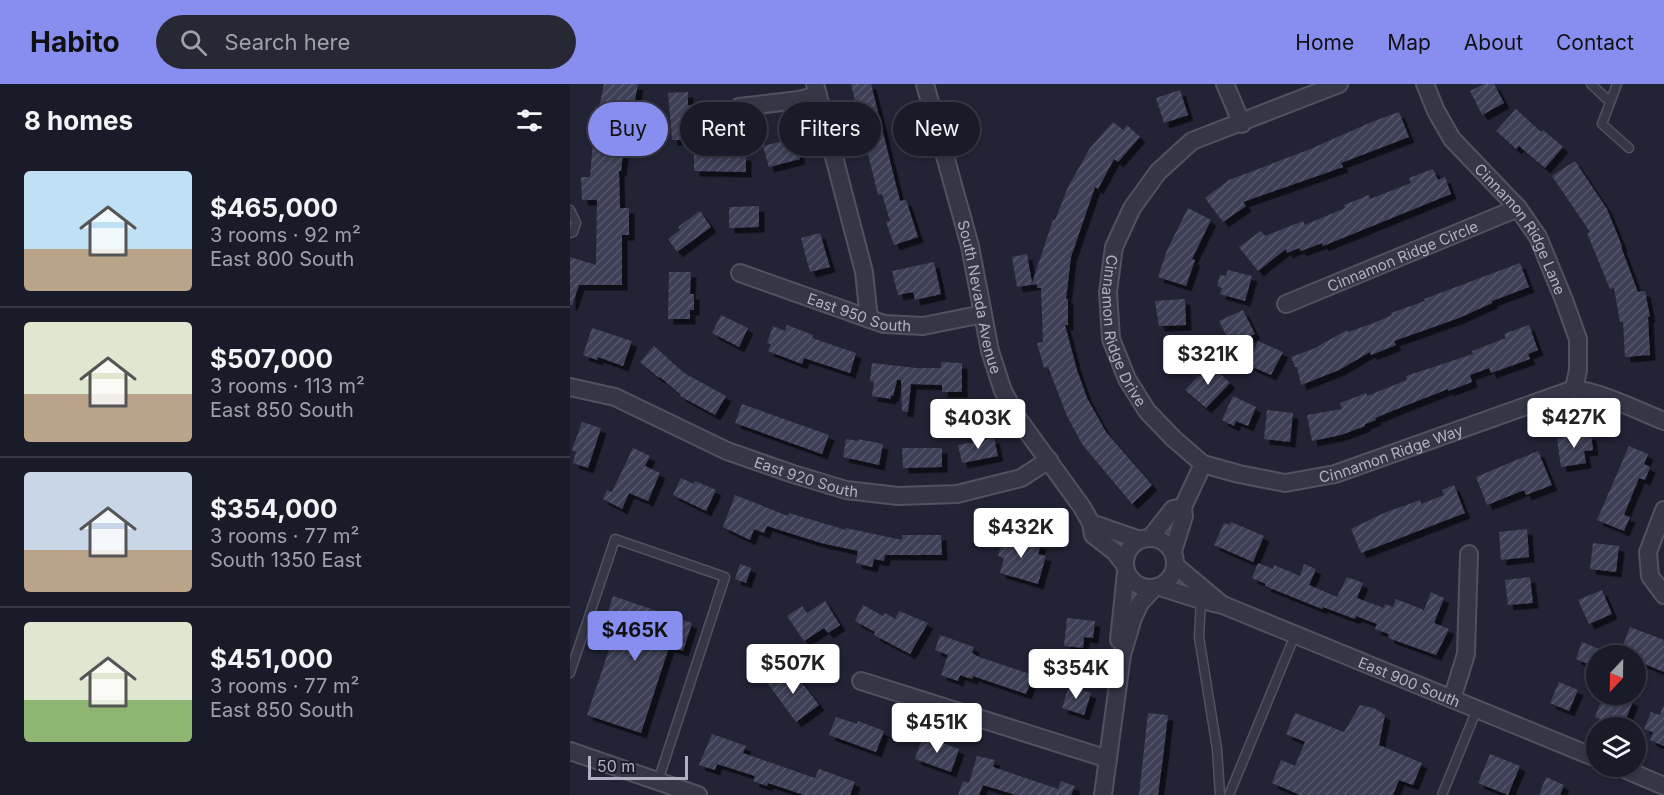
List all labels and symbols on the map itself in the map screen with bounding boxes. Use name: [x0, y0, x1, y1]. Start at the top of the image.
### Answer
street label: Cinnamon Ridge Lane: [1471, 159, 1570, 297]
street label: Cinnamon Ridge Circle: [1324, 216, 1481, 296]
street label: South Nevada Avenue: [954, 218, 1006, 376]
street label: Cinnamon Ridge Drive: [1098, 254, 1151, 410]
street label: East 950 South: [805, 288, 912, 335]
pin: $321K: [1166, 335, 1250, 386]
pin: $427K: [1532, 398, 1616, 449]
pin: $403K: [936, 399, 1020, 450]
street label: Cinnamon Ridge Way: [1317, 420, 1466, 486]
street label: East 920 South: [752, 452, 859, 501]
pin: $432K: [979, 508, 1063, 559]
pin: $465K: [593, 611, 677, 662]
pin: $507K: [751, 644, 835, 695]
north arrow: [1586, 645, 1646, 705]
pin: $354K: [1034, 649, 1118, 700]
street label: East 900 South: [1356, 652, 1463, 711]
pin: $451K: [895, 703, 979, 754]
scale bar: [588, 753, 688, 780]

